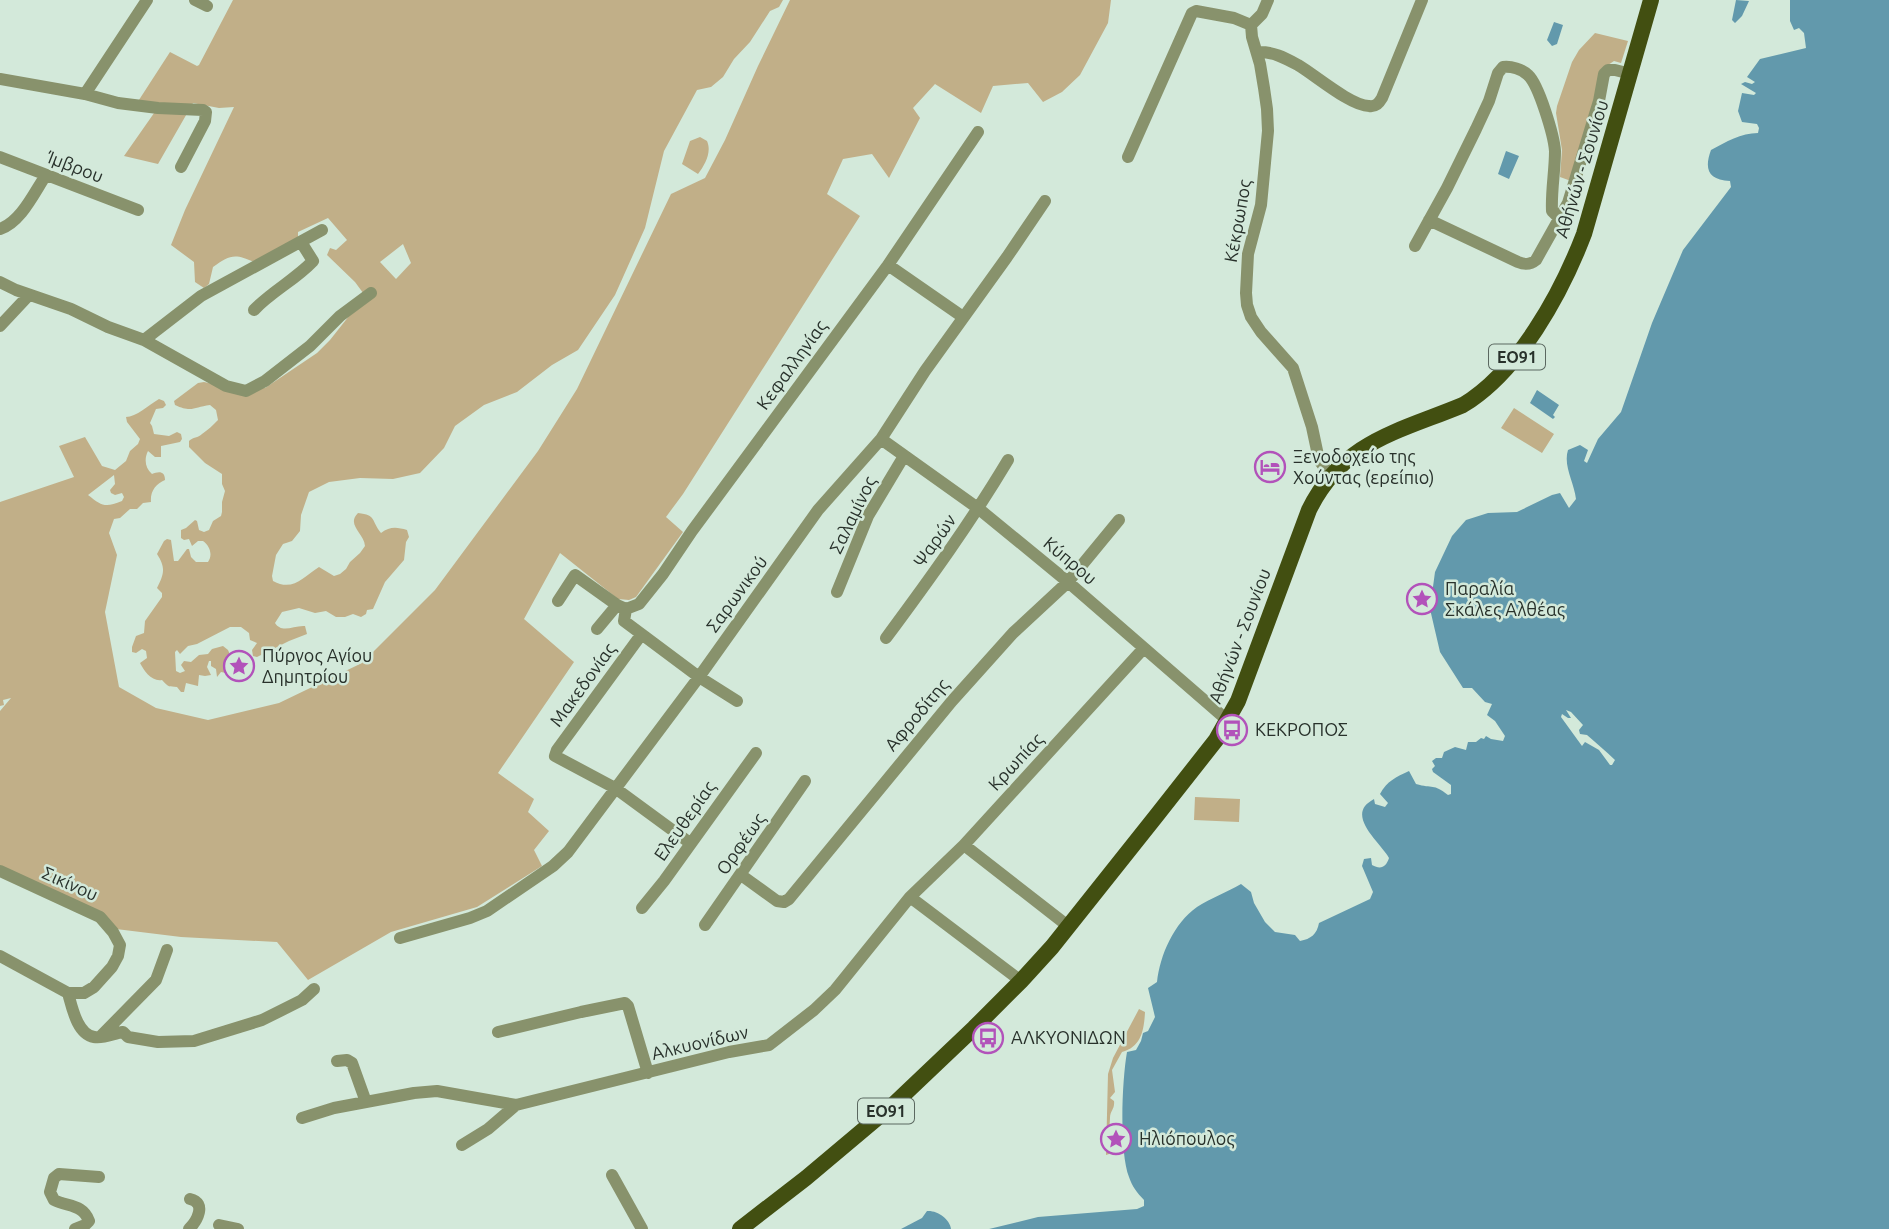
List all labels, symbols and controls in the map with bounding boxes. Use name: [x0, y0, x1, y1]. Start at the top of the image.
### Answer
street label: Αθήνών - Σουνίου: [1551, 97, 1612, 240]
street label: Ίμβρου: [43, 146, 106, 186]
street label: Κέκρωπος: [1220, 178, 1255, 264]
street label: Κεφαλληνίας: [752, 316, 831, 414]
road number: ΕΟ91: [1489, 344, 1545, 370]
place label: Ξενοδοχείο της Χούντας (ερείπιο): [1293, 446, 1435, 488]
hotel icon: Ξενοδοχείο της Χούντας (ερείπιο): [1253, 450, 1287, 484]
street label: Σαλαμίνος: [825, 473, 880, 557]
street label: Ψαρών: [909, 510, 960, 571]
street label: Κύπρου: [1040, 532, 1101, 588]
street label: Σαρωνικού: [702, 551, 771, 636]
street label: Αθήνών - Σουνίου: [1204, 565, 1274, 706]
place label: Παραλία Σκάλες Αλθέας: [1445, 578, 1565, 620]
place icon: Παραλία Σκάλες Αλθέας: [1405, 582, 1439, 616]
street label: Μακεδονίας: [545, 639, 620, 731]
place label: Πύργος Αγίου Δημητρίου: [262, 645, 372, 686]
place icon: Πύργος Αγίου Δημητρίου: [222, 649, 256, 683]
street label: Αφροδίτης: [880, 674, 953, 755]
bus stop icon: ΚΕΚΡΟΠΟΣ: [1215, 713, 1249, 747]
place label: ΚΕΚΡΟΠΟΣ: [1255, 719, 1348, 739]
street label: Κρωπίας: [984, 729, 1047, 795]
street label: Ελευθερίας: [649, 777, 720, 865]
street label: Ορφέως: [712, 809, 769, 879]
street label: Σικίνου: [39, 862, 101, 904]
street label: Αλκυονίδων: [649, 1021, 750, 1063]
bus stop icon: ΑΛΚΥΟΝΙΔΩΝ: [971, 1021, 1005, 1055]
place label: ΑΛΚΥΟΝΙΔΩΝ: [1011, 1027, 1126, 1047]
road number: ΕΟ91: [858, 1098, 914, 1124]
place icon: Ηλιόπουλος: [1099, 1122, 1133, 1156]
place label: Ηλιόπουλος: [1139, 1128, 1234, 1149]

